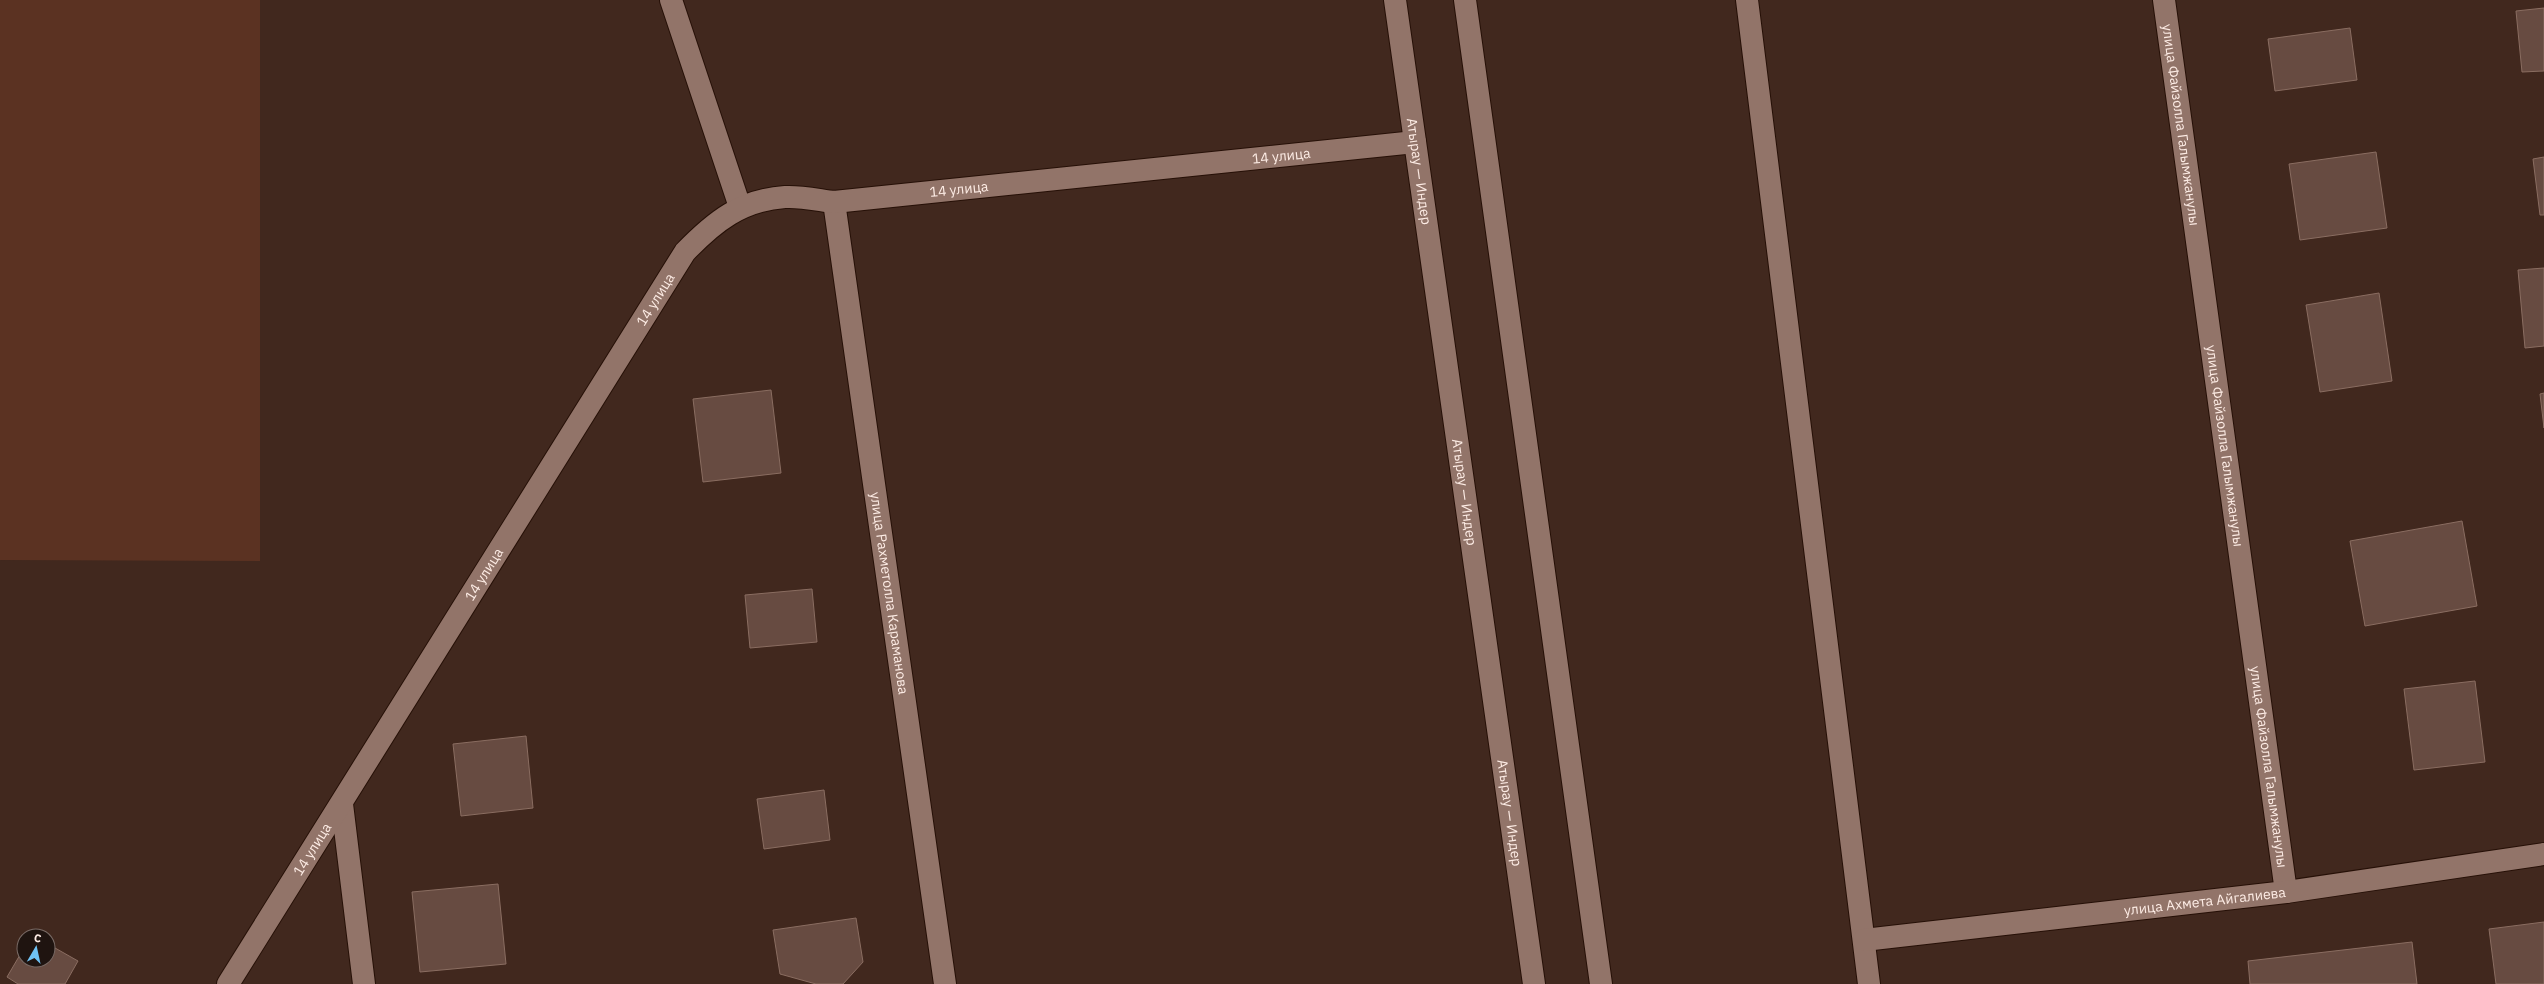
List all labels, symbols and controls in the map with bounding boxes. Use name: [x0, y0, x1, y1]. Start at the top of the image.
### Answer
street label: улица Файзолла Галымжанулы: [2158, 23, 2204, 227]
street label: Атырау — Индер: [1403, 117, 1436, 226]
street label: 14 улица: [1251, 144, 1312, 168]
street label: 14 улица: [929, 177, 990, 201]
street label: 14 улица: [632, 269, 679, 329]
street label: улица Файзолла Галымжанулы: [2202, 344, 2248, 548]
street label: Атырау — Индер: [1448, 438, 1481, 547]
street label: улица Рахметолла Караманова: [866, 491, 913, 696]
street label: 14 улица: [461, 544, 507, 604]
street label: улица Файзолла Галымжанулы: [2246, 665, 2292, 869]
street label: Атырау — Индер: [1493, 758, 1526, 867]
street label: 14 улица: [289, 819, 336, 879]
street label: улица Ахмета Айгалиева: [2123, 883, 2287, 919]
north arrow: [16, 928, 56, 968]
text: С: [33, 931, 42, 946]

